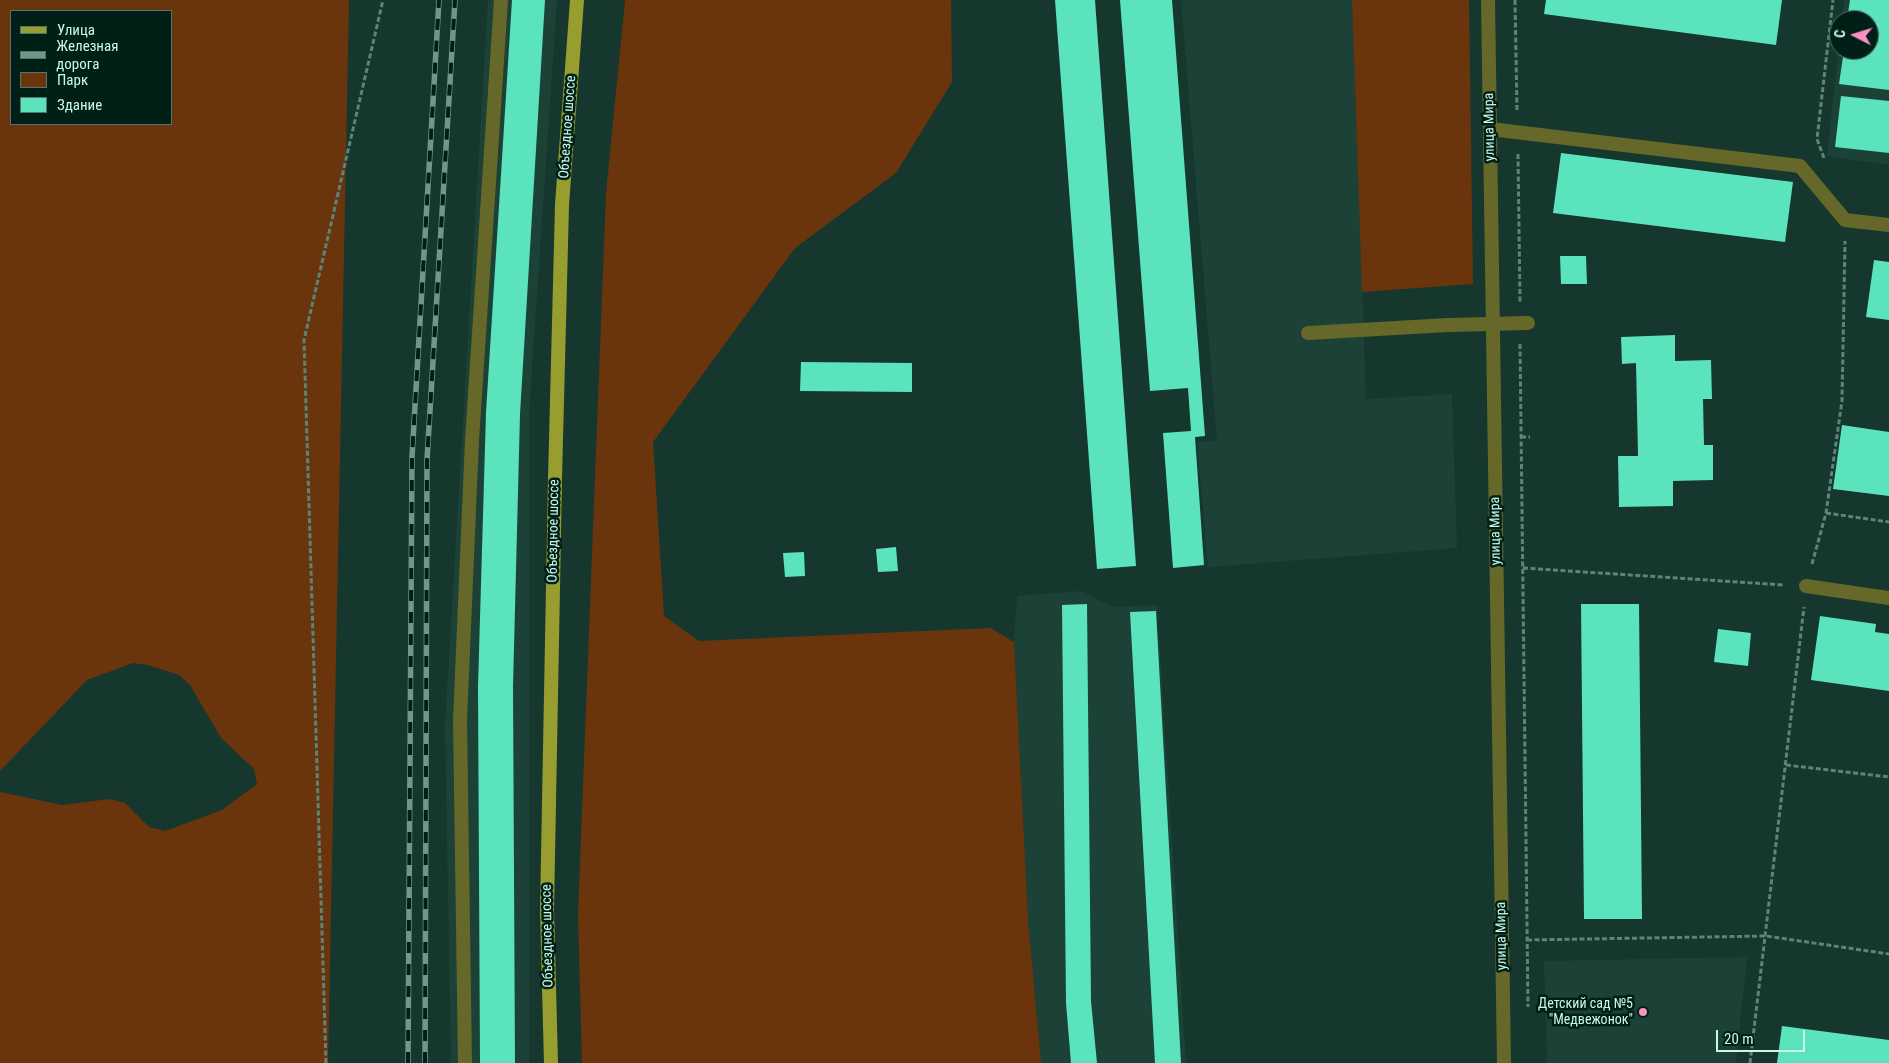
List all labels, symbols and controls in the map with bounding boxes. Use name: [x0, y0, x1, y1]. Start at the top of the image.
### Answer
legend: [10, 10, 172, 125]
north arrow: [1829, 10, 1879, 60]
text: Улица: [57, 21, 95, 39]
text: С: [1832, 29, 1848, 38]
text: Железная дорога: [56, 37, 118, 73]
text: Парк: [57, 71, 88, 89]
street label: Объездное шоссе: [556, 75, 580, 179]
street label: улица Мира: [1481, 93, 1499, 161]
text: Здание: [57, 96, 102, 114]
street label: Объездное шоссе: [545, 479, 563, 583]
street label: улица Мира: [1487, 497, 1505, 565]
street label: Объездное шоссе: [539, 884, 557, 988]
street label: улица Мира: [1493, 902, 1511, 970]
place label: Детский сад №5 "Медвежонок": [1538, 996, 1633, 1028]
marker: Детский сад №5 "Медвежонок": [1637, 1006, 1649, 1018]
scale bar: [1719, 1020, 1808, 1052]
text: 20 m: [1724, 1030, 1754, 1048]

